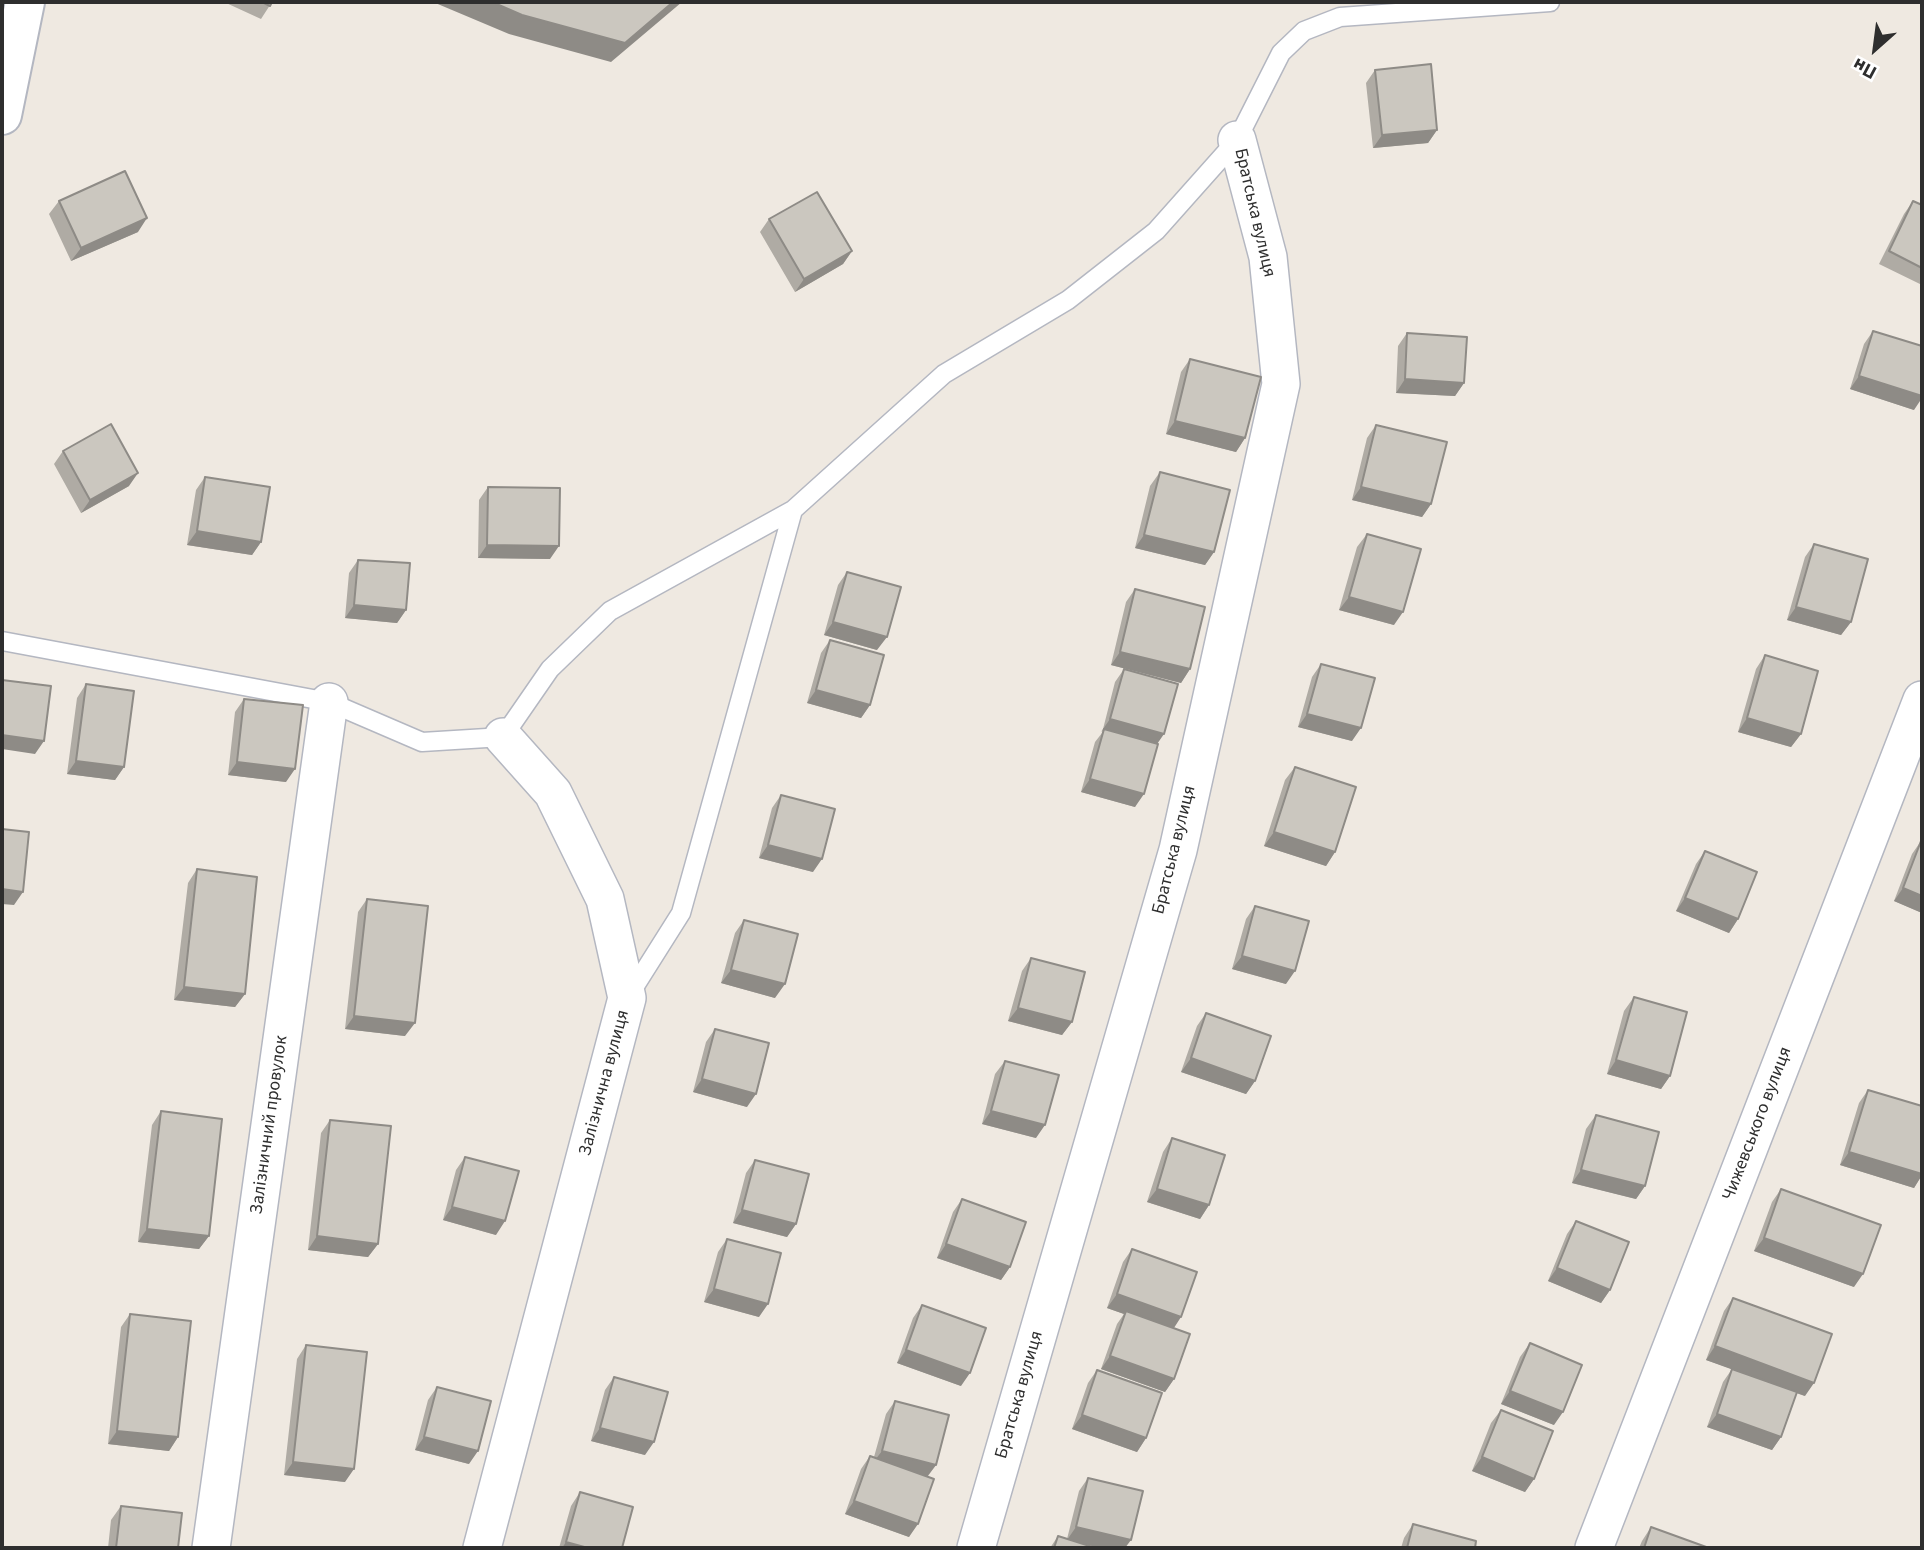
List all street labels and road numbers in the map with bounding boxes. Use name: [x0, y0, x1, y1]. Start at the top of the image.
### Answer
street label: Братська вулиця: [1229, 146, 1279, 280]
street label: Братська вулиця: [1149, 783, 1201, 917]
street label: Залізнична вулиця: [575, 1008, 635, 1158]
street label: Залізничний провулок: [247, 1034, 293, 1216]
street label: Чижевського вулиця: [1719, 1044, 1797, 1204]
street label: Братська вулиця: [991, 1329, 1049, 1461]

